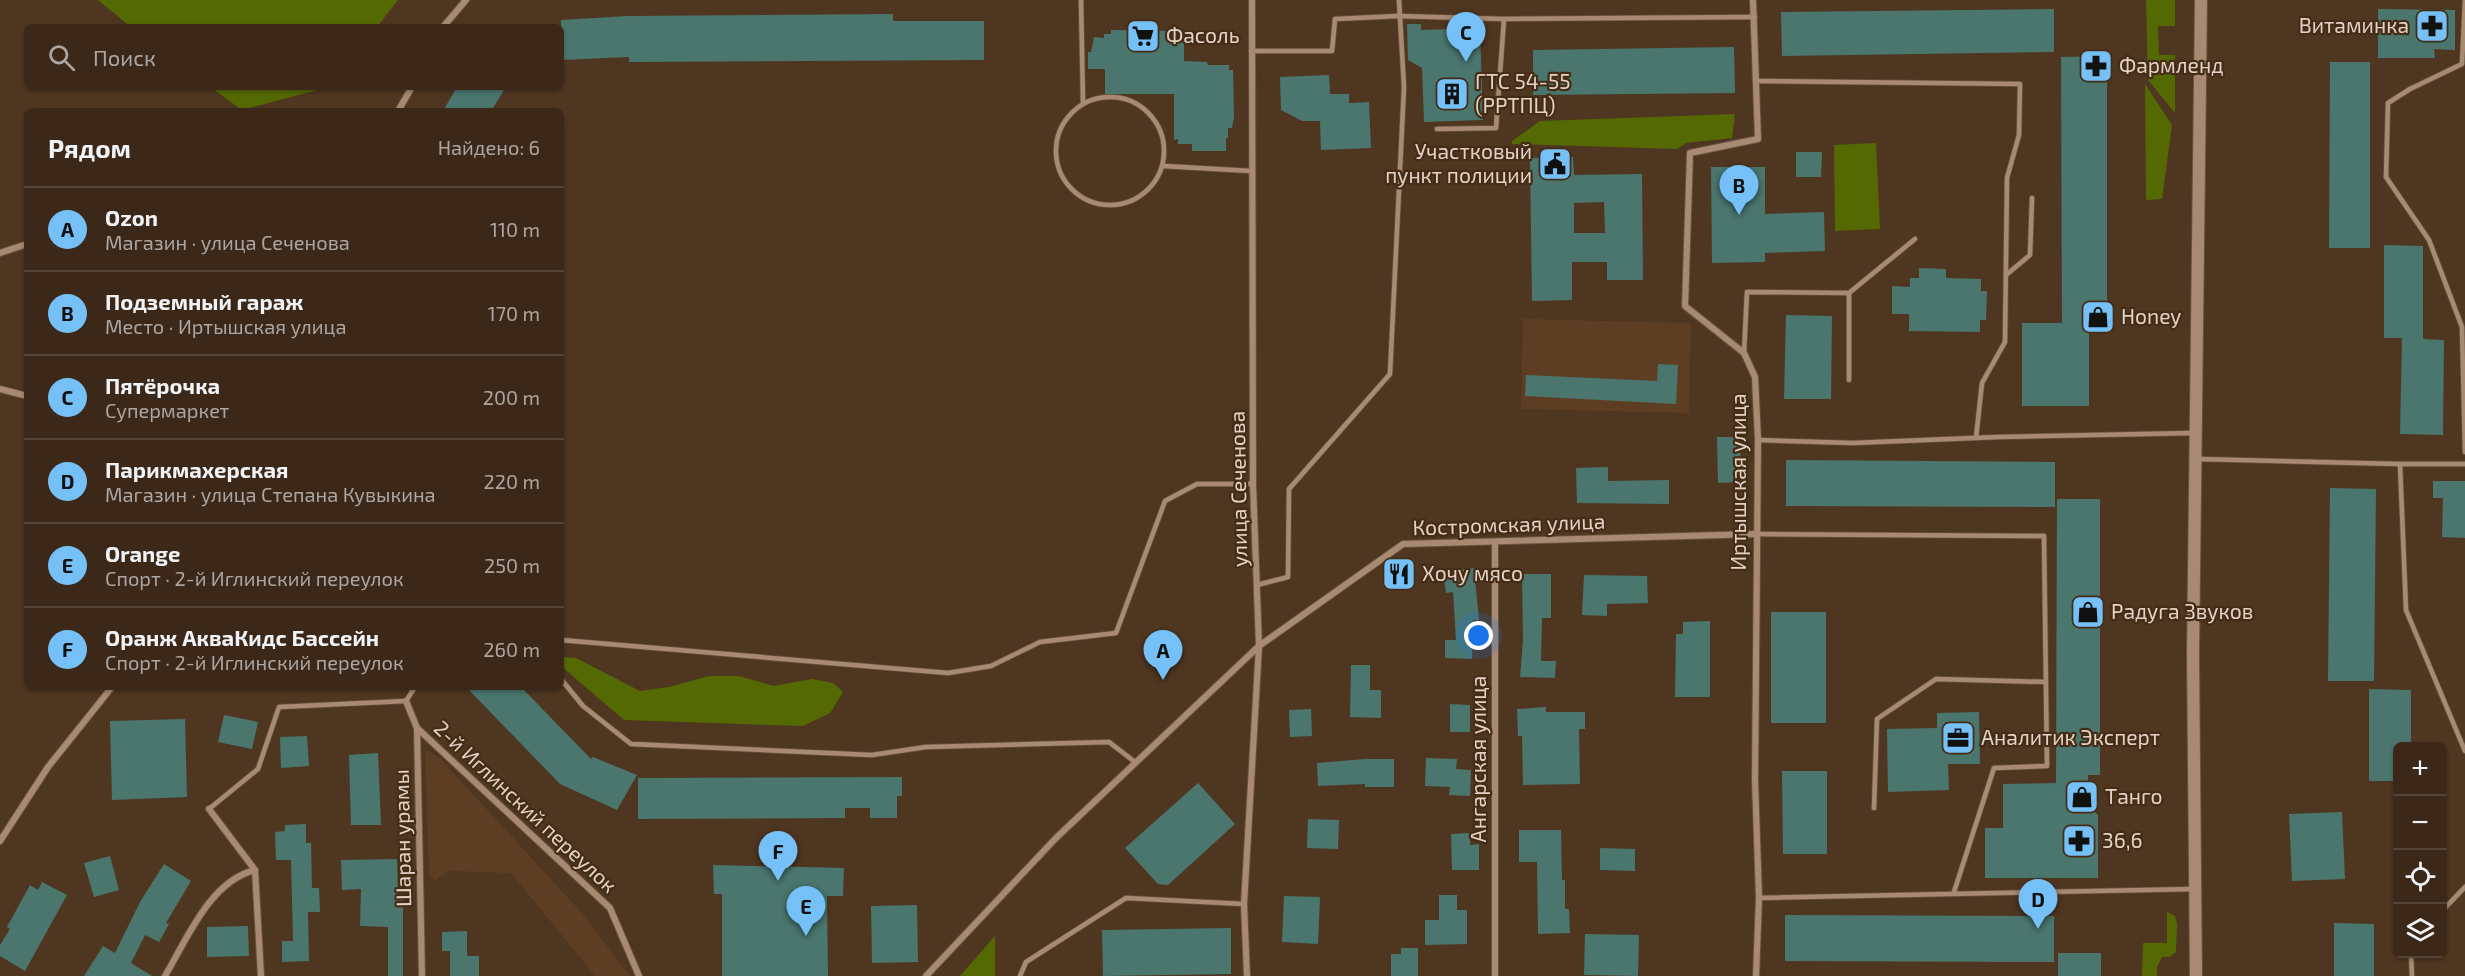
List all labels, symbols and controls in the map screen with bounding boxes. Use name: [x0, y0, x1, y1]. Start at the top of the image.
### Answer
pharmacy icon: Витаминка: [2414, 8, 2450, 44]
place label: Витаминка: [2299, 12, 2409, 37]
pin: C: [1446, 13, 1486, 62]
supermarket icon: Фасоль: [1125, 18, 1161, 54]
place label: Фасоль: [1166, 22, 1239, 47]
search box: [24, 24, 564, 90]
icon: search: [45, 41, 78, 74]
text: Поиск: [93, 44, 156, 70]
pharmacy icon: Фармленд: [2078, 48, 2114, 84]
place label: Фармленд: [2119, 52, 2224, 77]
place label: ГТС 54-55 (РРТПЦ): [1475, 68, 1571, 117]
building icon: ГТС 54-55 (РРТПЦ): [1434, 76, 1470, 112]
text: Рядом: [48, 132, 131, 163]
text: Найдено: 6: [438, 135, 540, 159]
place label: Участковый пункт полиции: [1385, 138, 1532, 188]
public building icon: Участковый пункт полиции: [1537, 146, 1573, 182]
pin: B: [1720, 166, 1758, 215]
text: Ozon: [105, 204, 158, 230]
text: A: [61, 217, 74, 241]
text: 110 m: [490, 217, 540, 241]
text: Магазин · улица Сеченова: [105, 230, 350, 254]
text: Подземный гараж: [105, 288, 303, 314]
shop icon: Honey: [2080, 299, 2116, 335]
text: B: [61, 301, 74, 325]
text: 170 m: [488, 301, 540, 325]
place label: Honey: [2121, 303, 2181, 328]
text: Место · Иртышская улица: [105, 314, 346, 338]
text: Пятёрочка: [105, 372, 220, 398]
text: C: [62, 385, 73, 409]
text: 200 m: [483, 385, 540, 409]
street label: Иртышская улица: [1725, 393, 1751, 571]
text: Супермаркет: [105, 398, 229, 422]
street label: улица Сеченова: [1224, 411, 1252, 567]
text: Парикмахерская: [105, 456, 288, 482]
text: D: [61, 469, 74, 493]
text: 220 m: [483, 469, 540, 493]
text: Магазин · улица Степана Кувыкина: [105, 482, 436, 506]
street label: Костромская улица: [1412, 508, 1606, 540]
text: Orange: [105, 540, 180, 566]
text: E: [62, 553, 73, 577]
text: 250 m: [484, 553, 540, 577]
restaurant icon: Хочу мясо: [1381, 556, 1417, 592]
place label: Хочу мясо: [1422, 560, 1523, 586]
text: Спорт · 2-й Иглинский переулок: [105, 566, 404, 590]
shop icon: Радуга Звуков: [2070, 594, 2106, 630]
place label: Радуга Звуков: [2111, 598, 2253, 624]
your location: [1464, 621, 1493, 650]
text: Оранж АкваКидс Бассейн: [105, 624, 379, 650]
pin: A: [1144, 630, 1182, 680]
text: F: [62, 637, 73, 661]
text: 260 m: [483, 637, 540, 661]
text: Спорт · 2-й Иглинский переулок: [105, 650, 404, 674]
street label: Ангарская улица: [1465, 676, 1491, 842]
street label: 2-й Иглинский переулок: [429, 715, 623, 898]
office icon: Аналитик Эксперт: [1940, 720, 1976, 756]
place label: Аналитик Эксперт: [1981, 724, 2160, 749]
map controls: [2393, 742, 2447, 958]
button: +: [2393, 742, 2447, 796]
street label: Шаран урамы: [388, 769, 416, 907]
shop icon: Танго: [2064, 779, 2100, 815]
place label: Танго: [2105, 783, 2163, 808]
button: −: [2393, 796, 2447, 850]
pharmacy icon: 36,6: [2061, 823, 2097, 859]
place label: 36,6: [2102, 827, 2143, 852]
pin: F: [758, 832, 798, 881]
button: locate: [2393, 850, 2447, 904]
pin: D: [2018, 880, 2058, 929]
pin: E: [786, 886, 826, 936]
button: layers: [2393, 904, 2447, 958]

